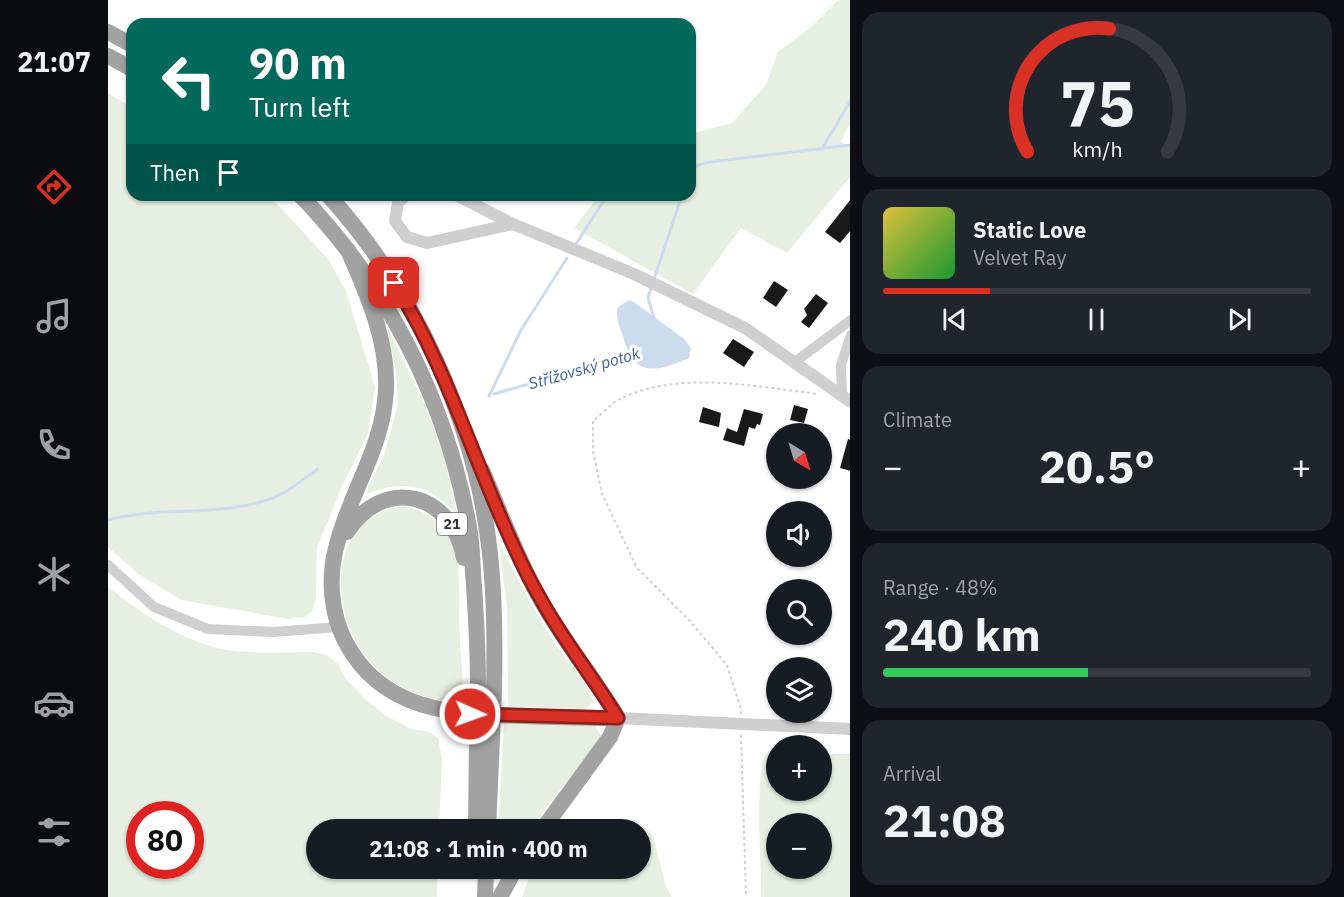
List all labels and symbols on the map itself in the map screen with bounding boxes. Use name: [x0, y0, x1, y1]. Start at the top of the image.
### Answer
pin: [368, 257, 419, 308]
water label: Střížovský potok: [526, 342, 643, 393]
north arrow: [766, 423, 832, 489]
road number: 21: [437, 513, 467, 535]
position arrow: [438, 682, 502, 746]
speed limit sign: 80: [126, 801, 204, 879]

